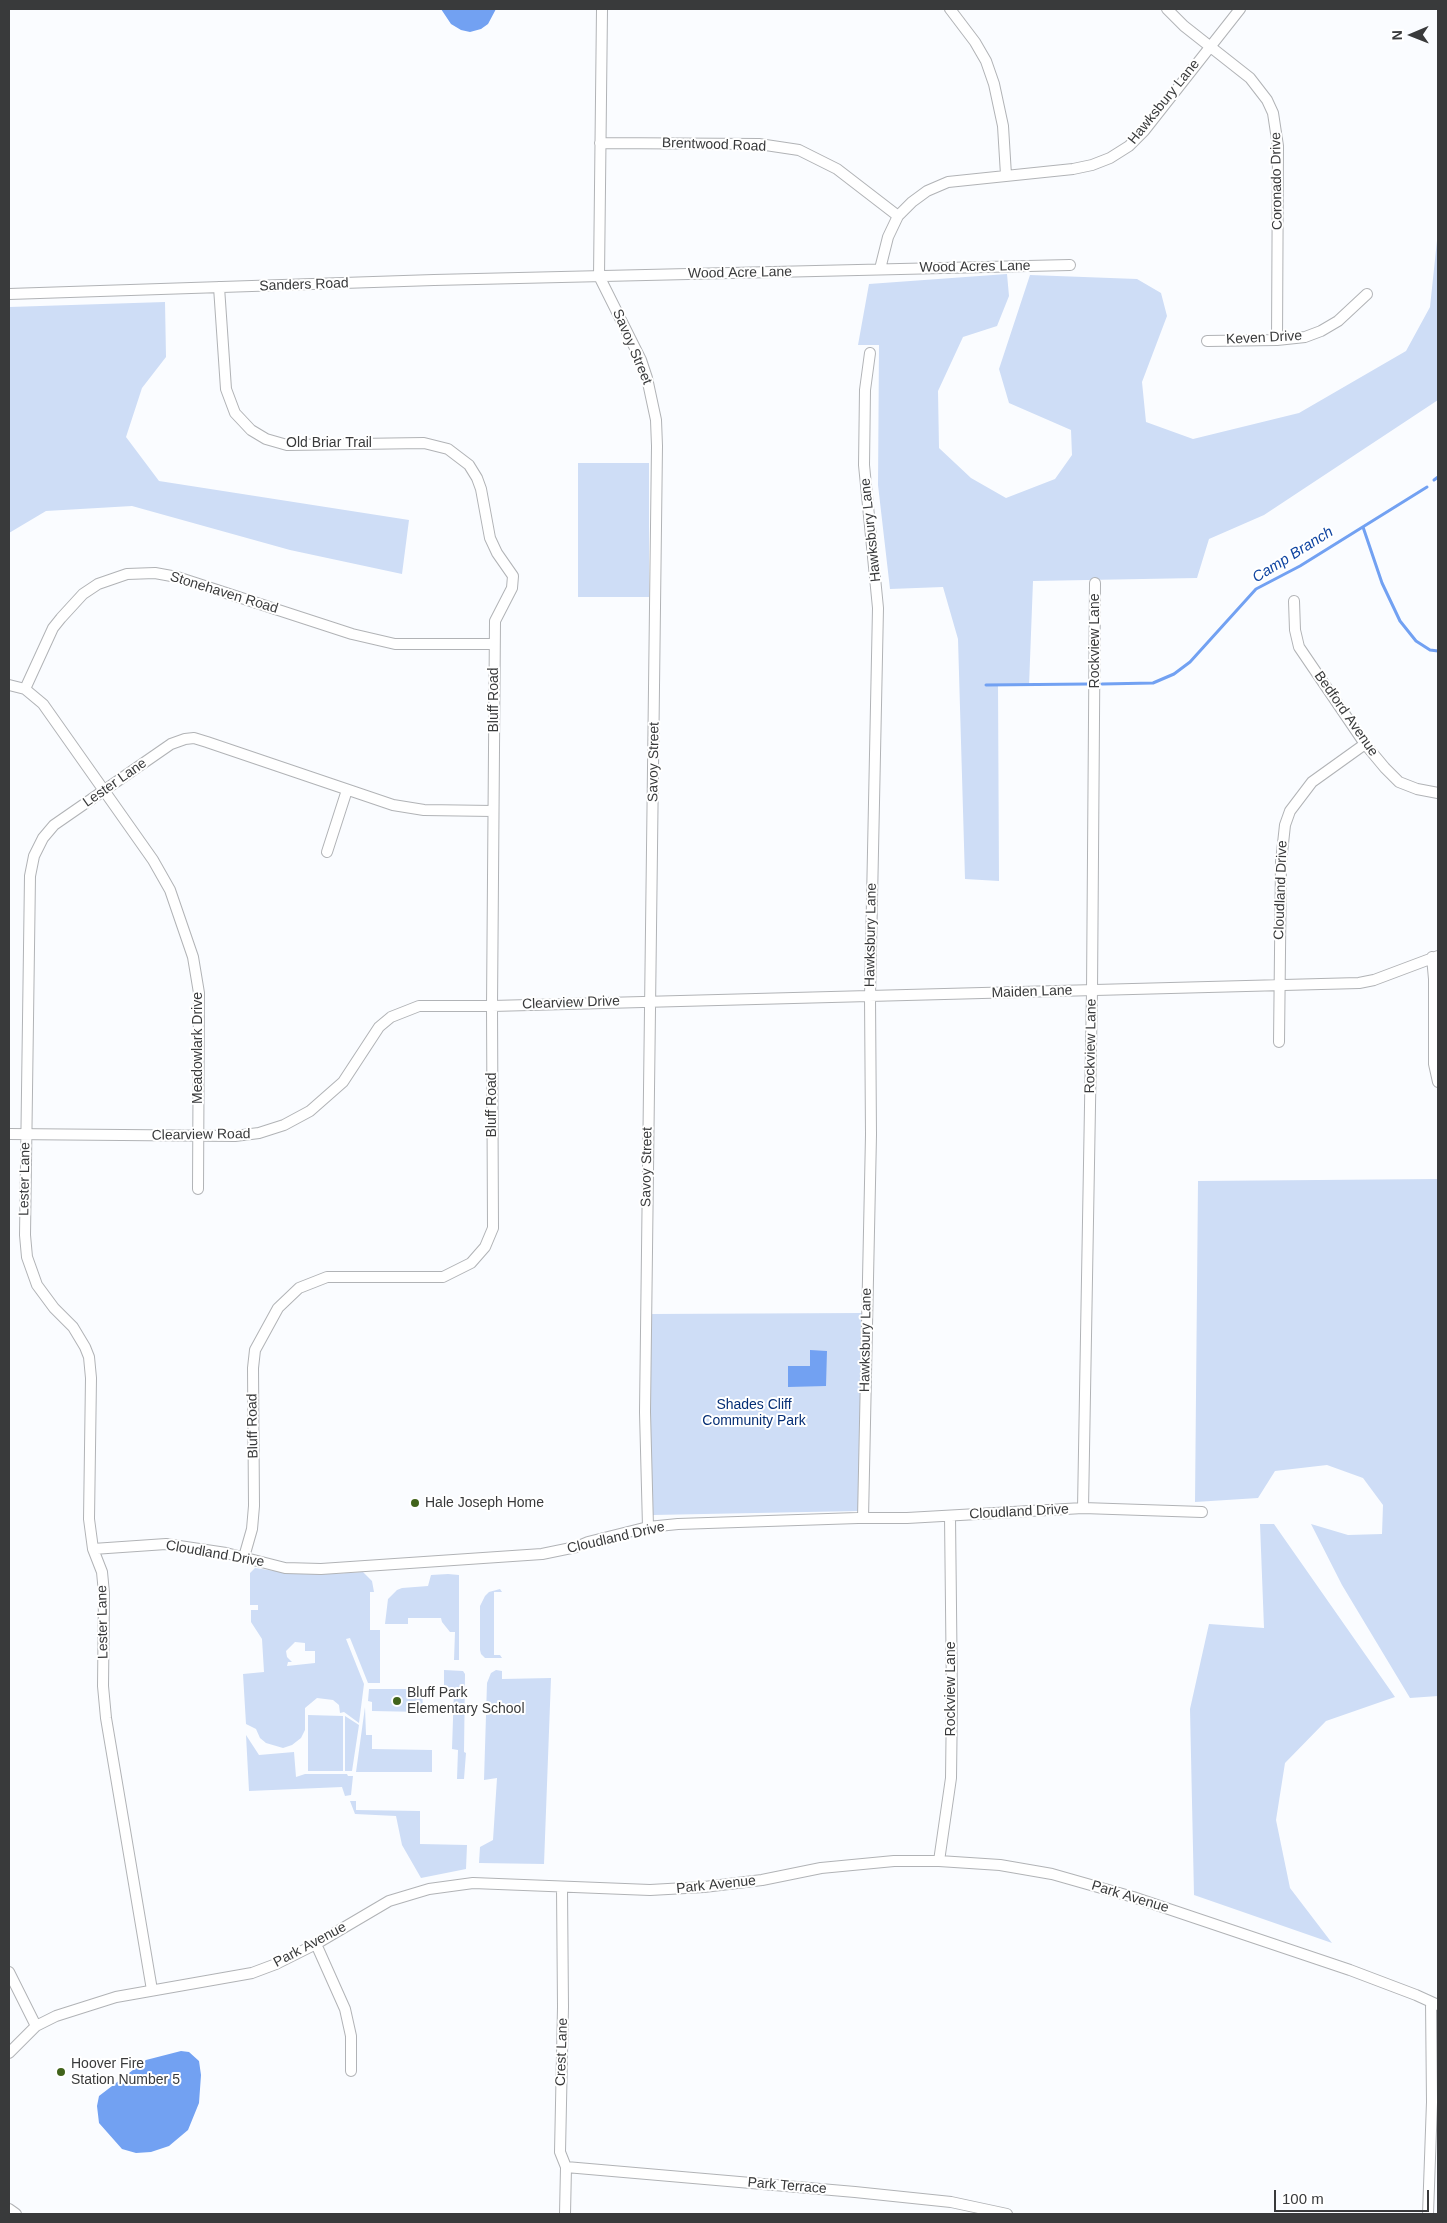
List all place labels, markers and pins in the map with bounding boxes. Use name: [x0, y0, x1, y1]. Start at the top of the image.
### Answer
place label: Hale Joseph Home: [425, 1495, 544, 1511]
marker: Hale Joseph Home: [409, 1497, 421, 1509]
place label: Bluff Park Elementary School: [407, 1685, 525, 1718]
marker: Bluff Park Elementary School: [391, 1695, 403, 1707]
place label: Hoover Fire Station Number 5: [71, 2056, 180, 2088]
marker: Hoover Fire Station Number 5: [55, 2066, 67, 2078]

